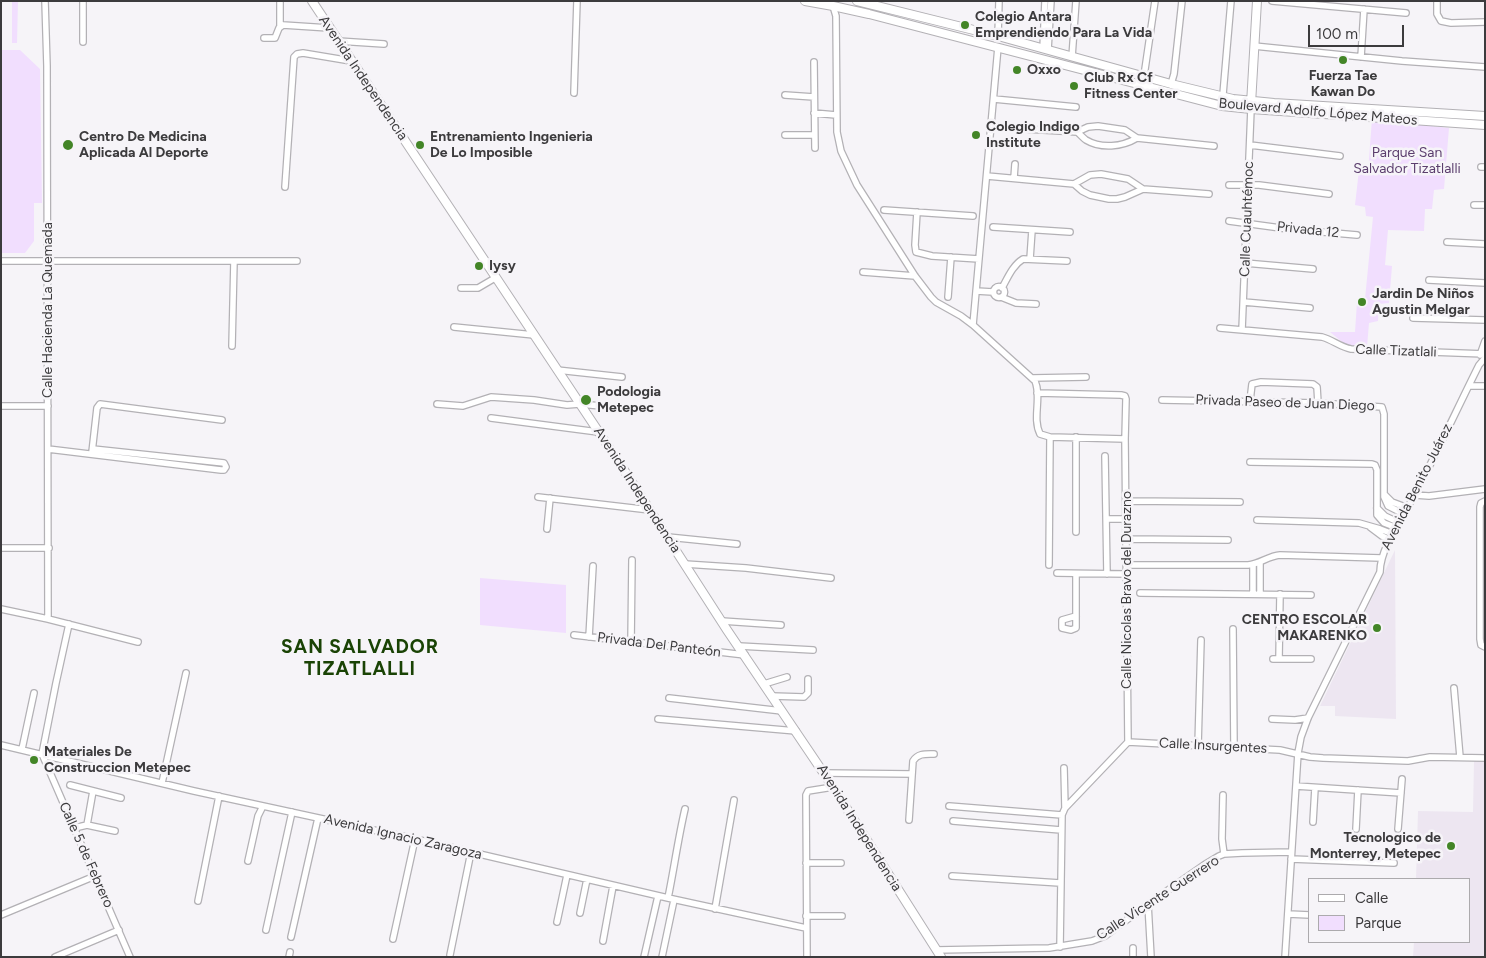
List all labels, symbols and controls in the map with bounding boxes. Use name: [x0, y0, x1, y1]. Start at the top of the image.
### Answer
place label: Colegio Antara Emprendiendo Para La Vida: [975, 9, 1152, 41]
street label: Avenida Independencia: [315, 12, 411, 144]
scale bar: [1311, 15, 1407, 47]
marker: Colegio Antara Emprendiendo Para La Vida: [959, 19, 971, 31]
text: 100 m: [1316, 25, 1358, 43]
marker: Fuerza Tae Kawan Do: [1337, 54, 1349, 66]
place label: Oxxo: [1027, 62, 1061, 78]
marker: Oxxo: [1011, 64, 1023, 76]
place label: Fuerza Tae Kawan Do: [1309, 68, 1377, 100]
place label: Club Rx Cf Fitness Center: [1084, 70, 1178, 102]
marker: Club Rx Cf Fitness Center: [1068, 80, 1080, 92]
street label: Boulevard Adolfo López Mateos: [1218, 95, 1418, 129]
place label: Colegio Indigo Institute: [986, 119, 1080, 152]
place label: Centro De Medicina Aplicada Al Deporte: [79, 129, 208, 162]
place label: Entrenamiento Ingenieria De Lo Imposible: [430, 129, 593, 162]
marker: Colegio Indigo Institute: [970, 129, 982, 141]
marker: Centro De Medicina Aplicada Al Deporte: [61, 138, 75, 152]
marker: Entrenamiento Ingenieria De Lo Imposible: [414, 139, 426, 151]
park label: Parque San Salvador Tizatlalli: [1353, 145, 1461, 178]
street label: Calle Cuauhtémoc: [1237, 161, 1257, 277]
street label: Privada 12: [1276, 218, 1340, 242]
street label: Calle Hacienda La Quemada: [40, 222, 56, 398]
place label: Iysy: [489, 258, 516, 274]
marker: Iysy: [473, 260, 485, 272]
place label: Jardin De Niños Agustin Melgar: [1372, 286, 1474, 318]
marker: Jardin De Niños Agustin Melgar: [1356, 296, 1368, 308]
street label: Calle Tizatlali: [1355, 341, 1437, 361]
place label: Podologia Metepec: [597, 384, 661, 417]
street label: Privada Paseo de Juan Diego: [1195, 391, 1375, 415]
marker: Podologia Metepec: [579, 393, 593, 407]
street label: Avenida Benito Juárez: [1378, 421, 1456, 553]
street label: Avenida Independencia: [590, 424, 684, 556]
street label: Calle Nicolas Bravo del Durazno: [1119, 491, 1135, 689]
place label: CENTRO ESCOLAR MAKARENKO: [1242, 612, 1367, 644]
marker: CENTRO ESCOLAR MAKARENKO: [1371, 622, 1383, 634]
street label: Privada Del Panteón: [596, 629, 722, 661]
district label: SAN SALVADOR TIZATLALLI: [280, 636, 440, 680]
street label: Calle Insurgentes: [1159, 735, 1267, 757]
place label: Materiales De Construccion Metepec: [44, 744, 191, 776]
marker: Materiales De Construccion Metepec: [28, 754, 40, 766]
street label: Avenida Independencia: [813, 761, 905, 895]
street label: Calle 5 de Febrero: [55, 800, 117, 910]
street label: Avenida Ignacio Zaragoza: [322, 811, 484, 863]
place label: Tecnologico de Monterrey, Metepec: [1310, 830, 1441, 862]
marker: Tecnologico de Monterrey, Metepec: [1445, 840, 1457, 852]
street label: Calle Vicente Guerrero: [1094, 852, 1222, 944]
legend: [1308, 878, 1471, 943]
text: Calle: [1355, 889, 1388, 907]
text: Parque: [1355, 914, 1402, 932]

